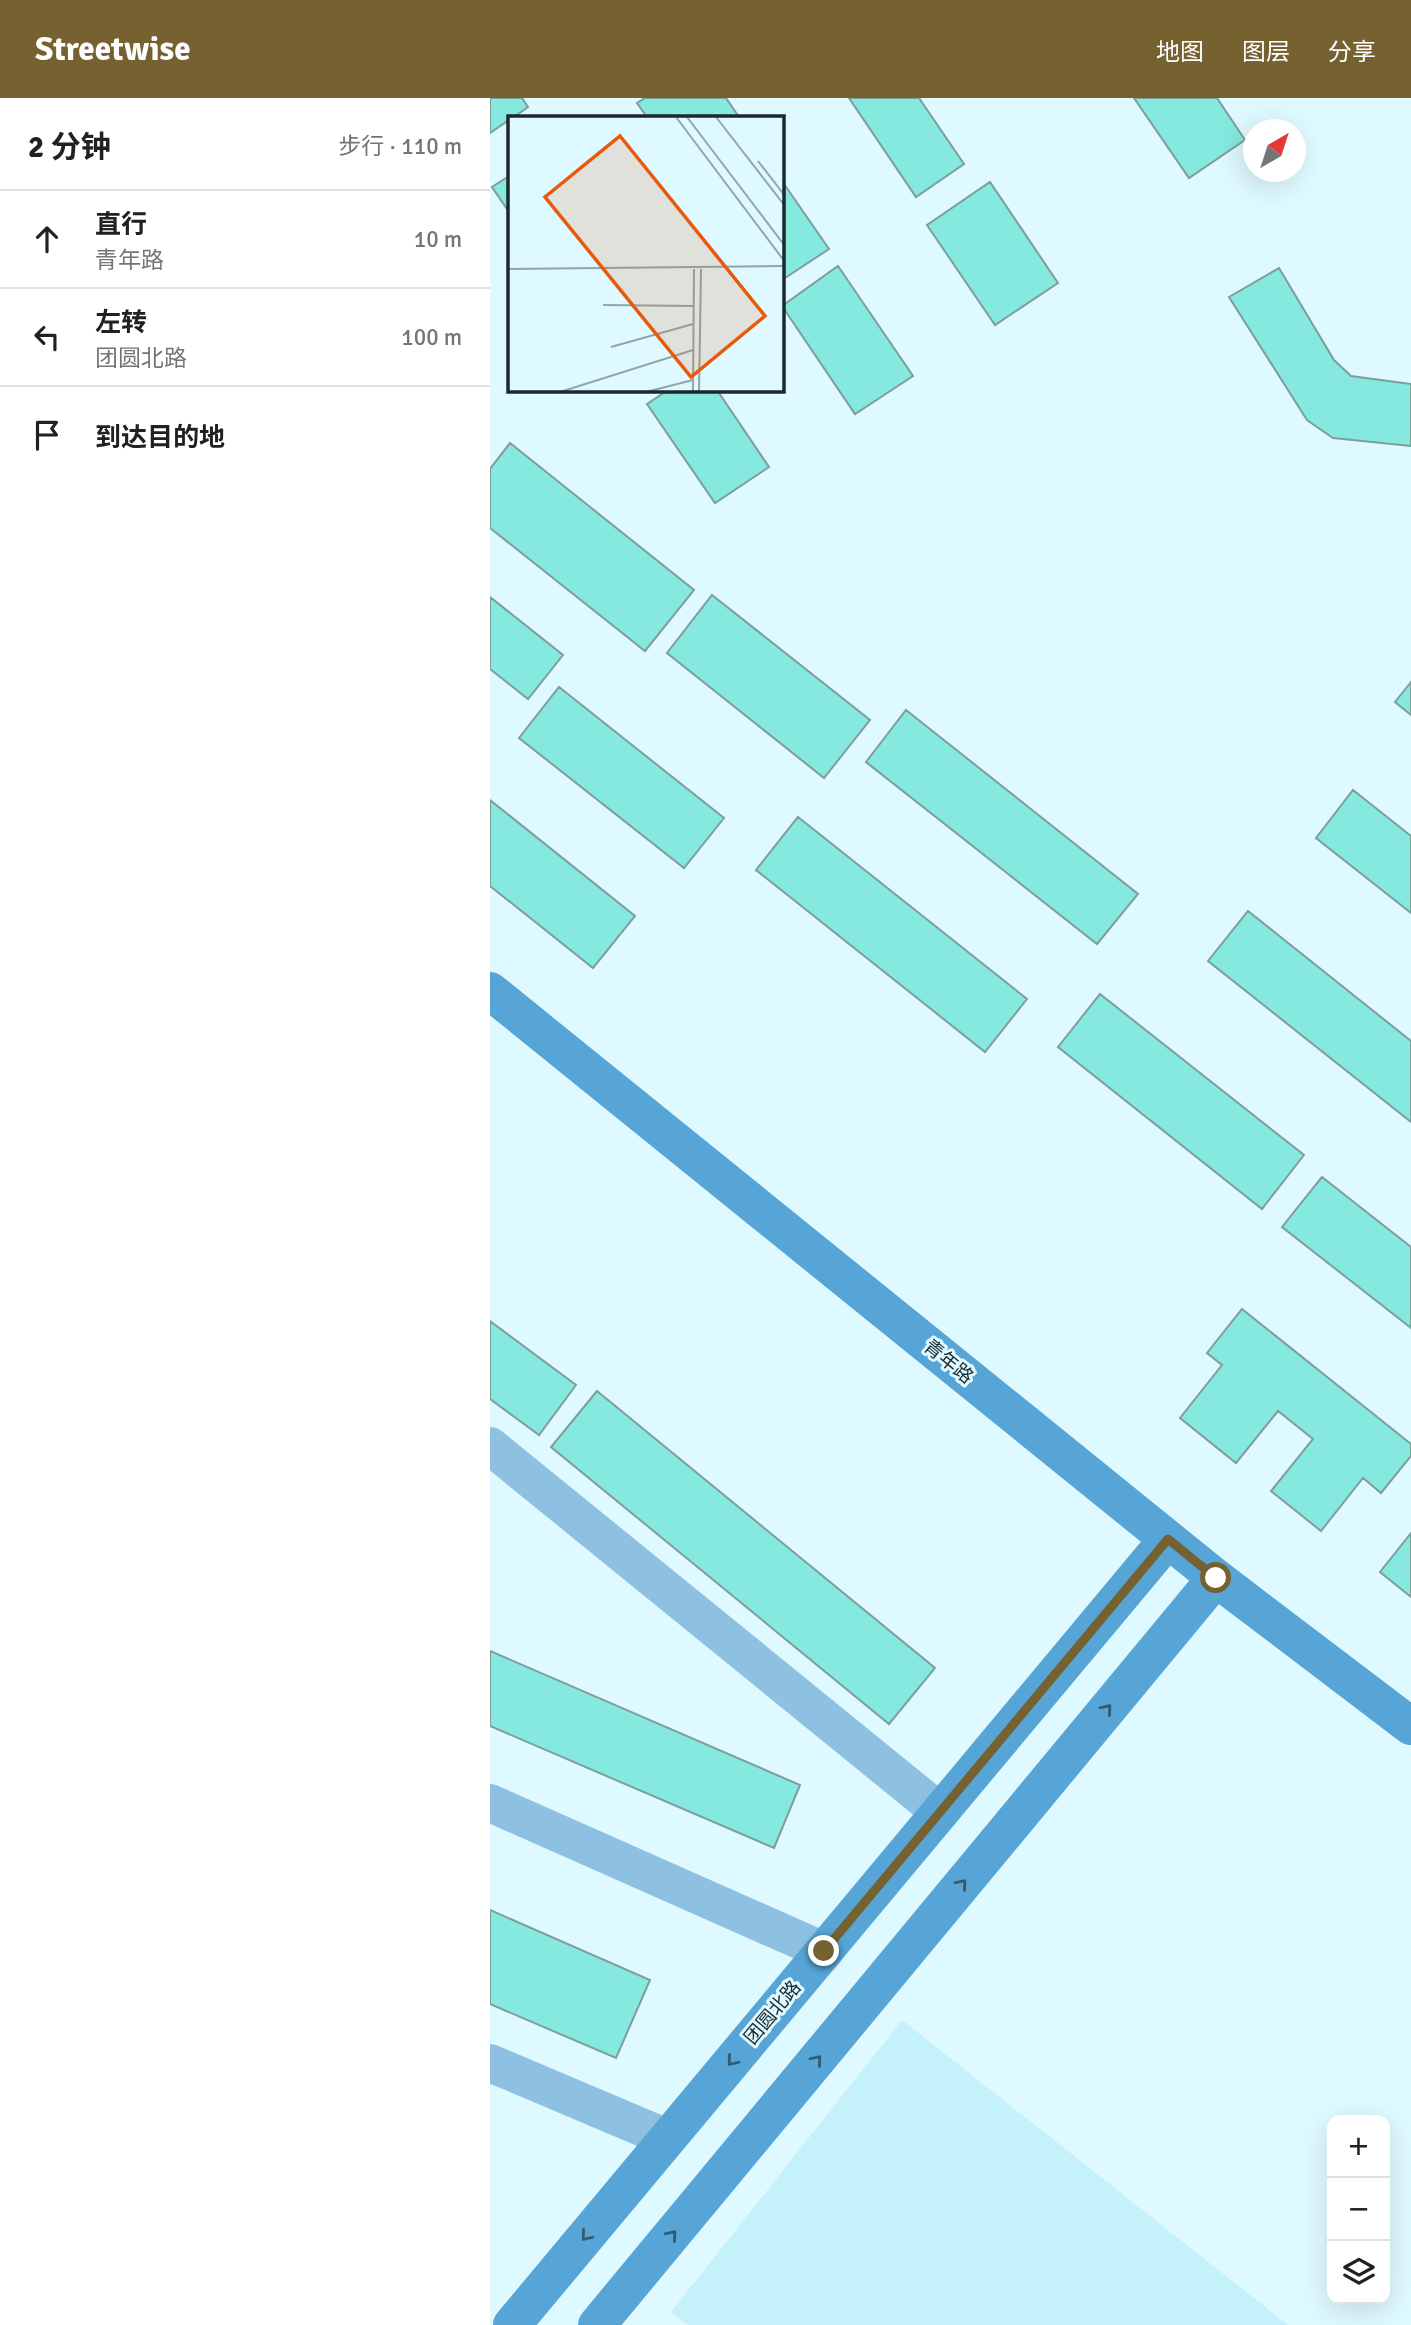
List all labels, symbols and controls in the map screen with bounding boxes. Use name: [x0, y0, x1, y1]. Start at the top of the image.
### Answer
text: Streetwise: [35, 29, 191, 70]
text: 地图: [1156, 37, 1204, 67]
text: 图层: [1242, 37, 1290, 67]
text: 分享: [1328, 37, 1376, 67]
inset map: [508, 116, 784, 392]
north arrow: [1243, 119, 1306, 182]
text: 2 分钟: [28, 129, 111, 166]
text: 步行 · 110 m: [338, 132, 462, 161]
text: 直行: [95, 209, 147, 241]
icon: ahead: [28, 220, 66, 258]
text: 10 m: [414, 225, 462, 254]
text: 青年路: [95, 246, 164, 275]
text: 左转: [95, 307, 147, 339]
icon: left: [28, 318, 66, 356]
text: 100 m: [401, 323, 462, 352]
text: 团圆北路: [95, 344, 187, 373]
icon: arrive: [28, 416, 66, 454]
text: 到达目的地: [95, 422, 225, 454]
street label: 青年路: [919, 1335, 978, 1389]
route start: [1200, 1562, 1231, 1593]
one-way arrow: [1099, 1705, 1111, 1718]
one-way arrow: [954, 1880, 966, 1893]
route end: [808, 1935, 839, 1966]
street label: 团圆北路: [739, 1976, 806, 2049]
one-way arrow: [728, 2053, 740, 2066]
one-way arrow: [809, 2055, 821, 2068]
map controls: [1327, 2115, 1390, 2304]
button: +: [1327, 2115, 1390, 2178]
button: −: [1327, 2178, 1390, 2241]
one-way arrow: [582, 2227, 594, 2240]
one-way arrow: [663, 2230, 676, 2242]
button: layers: [1327, 2241, 1390, 2304]

